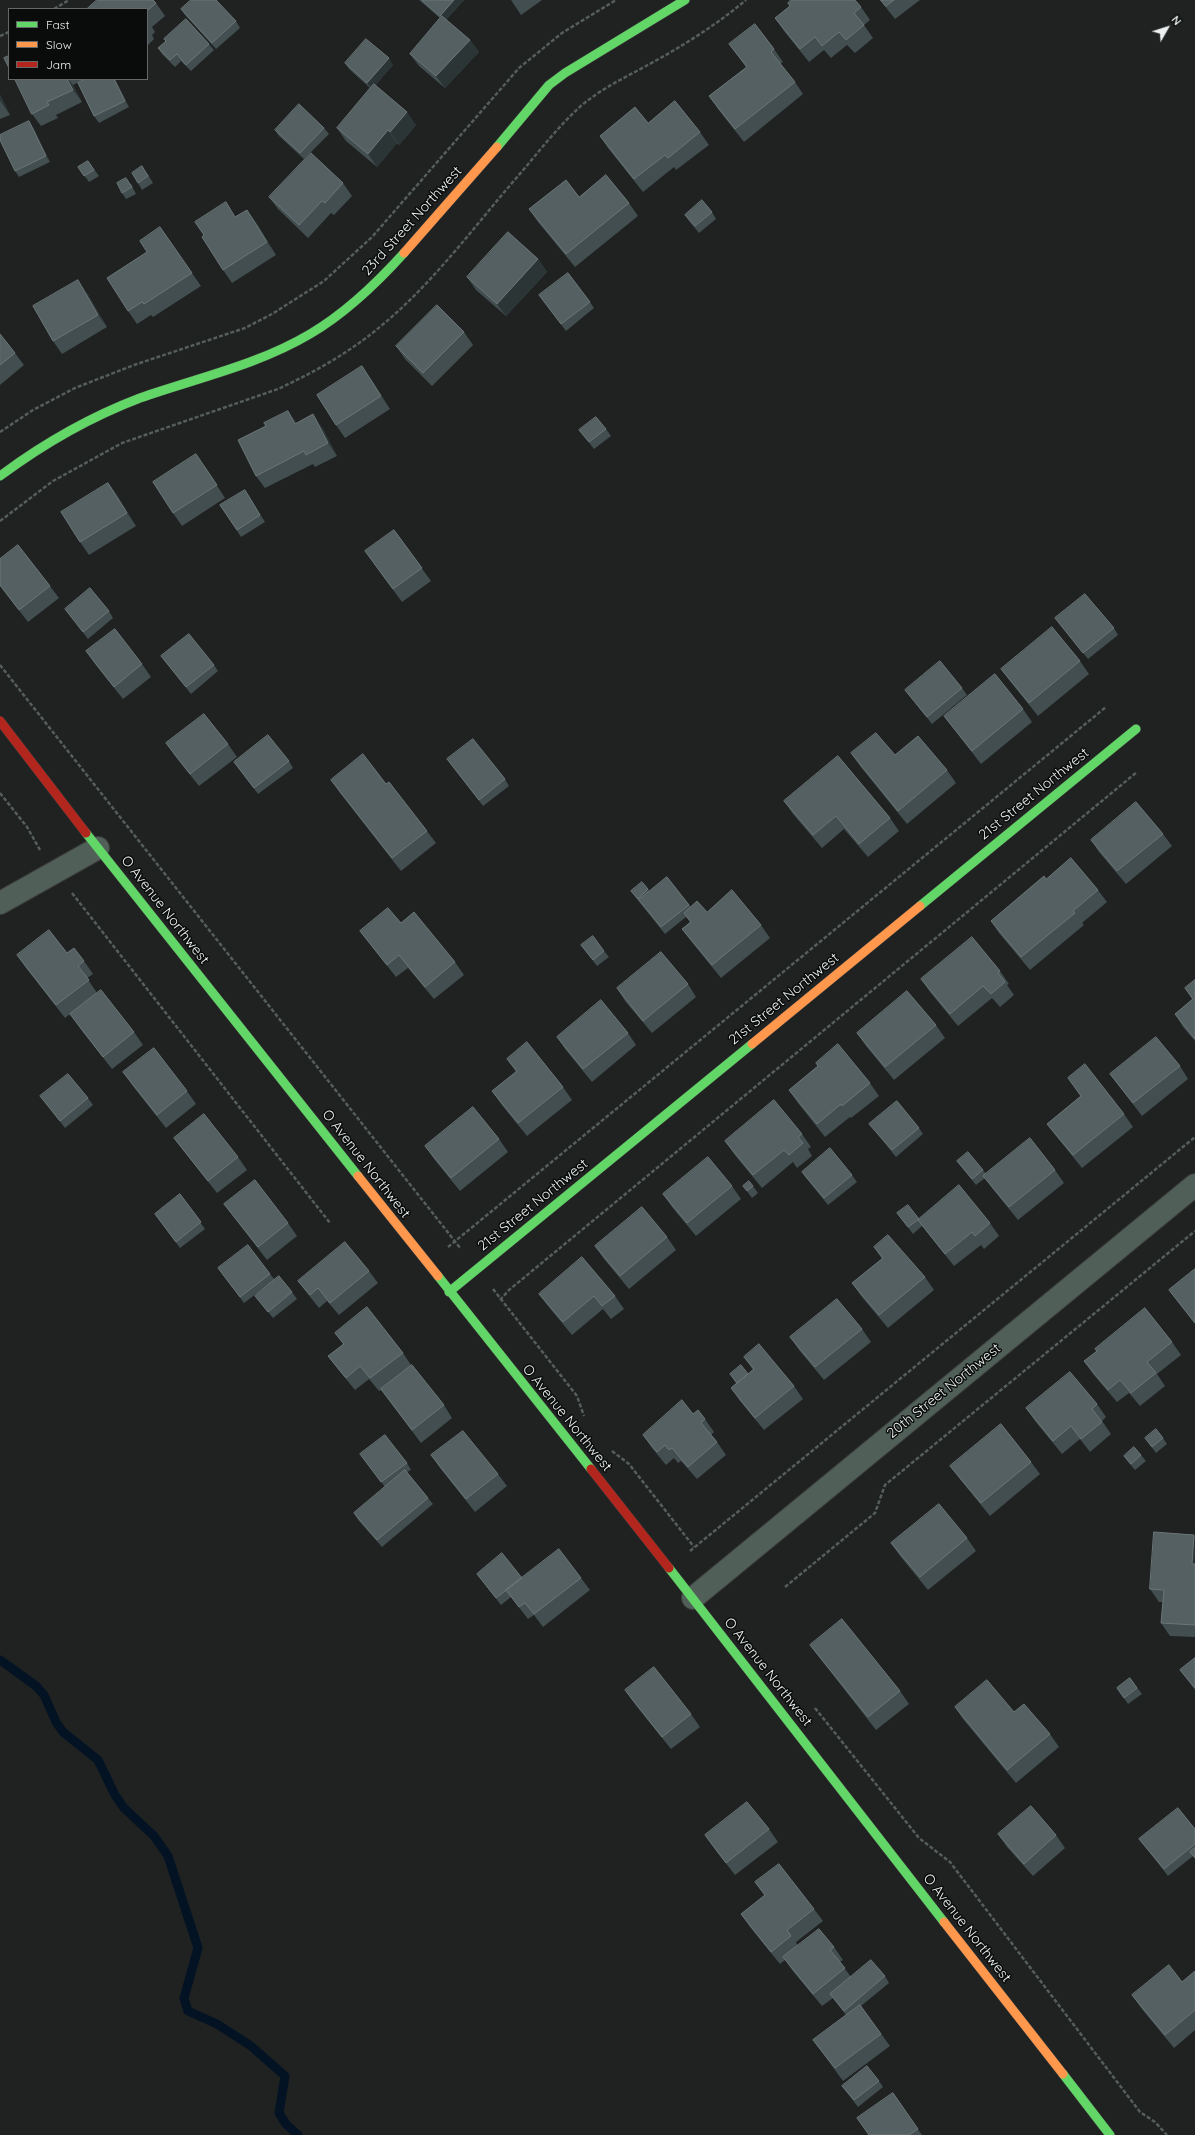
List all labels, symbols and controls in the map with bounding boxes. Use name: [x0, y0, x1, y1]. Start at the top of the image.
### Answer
legend: [8, 8, 148, 80]
north arrow: [1147, 8, 1187, 48]
text: N: [1168, 13, 1184, 28]
text: Fast: [46, 17, 70, 32]
text: Slow: [46, 37, 72, 52]
text: Jam: [46, 57, 71, 72]
street label: 23rd Street Northwest: [359, 163, 465, 279]
street label: 21st Street Northwest: [976, 744, 1092, 844]
street label: O Avenue Northwest: [118, 853, 212, 967]
street label: 21st Street Northwest: [726, 949, 842, 1049]
street label: O Avenue Northwest: [319, 1107, 413, 1221]
street label: 21st Street Northwest: [475, 1155, 591, 1255]
street label: 20th Street Northwest: [884, 1340, 1004, 1442]
street label: O Avenue Northwest: [519, 1361, 615, 1475]
street label: O Avenue Northwest: [721, 1615, 815, 1729]
street label: O Avenue Northwest: [920, 1871, 1014, 1985]

